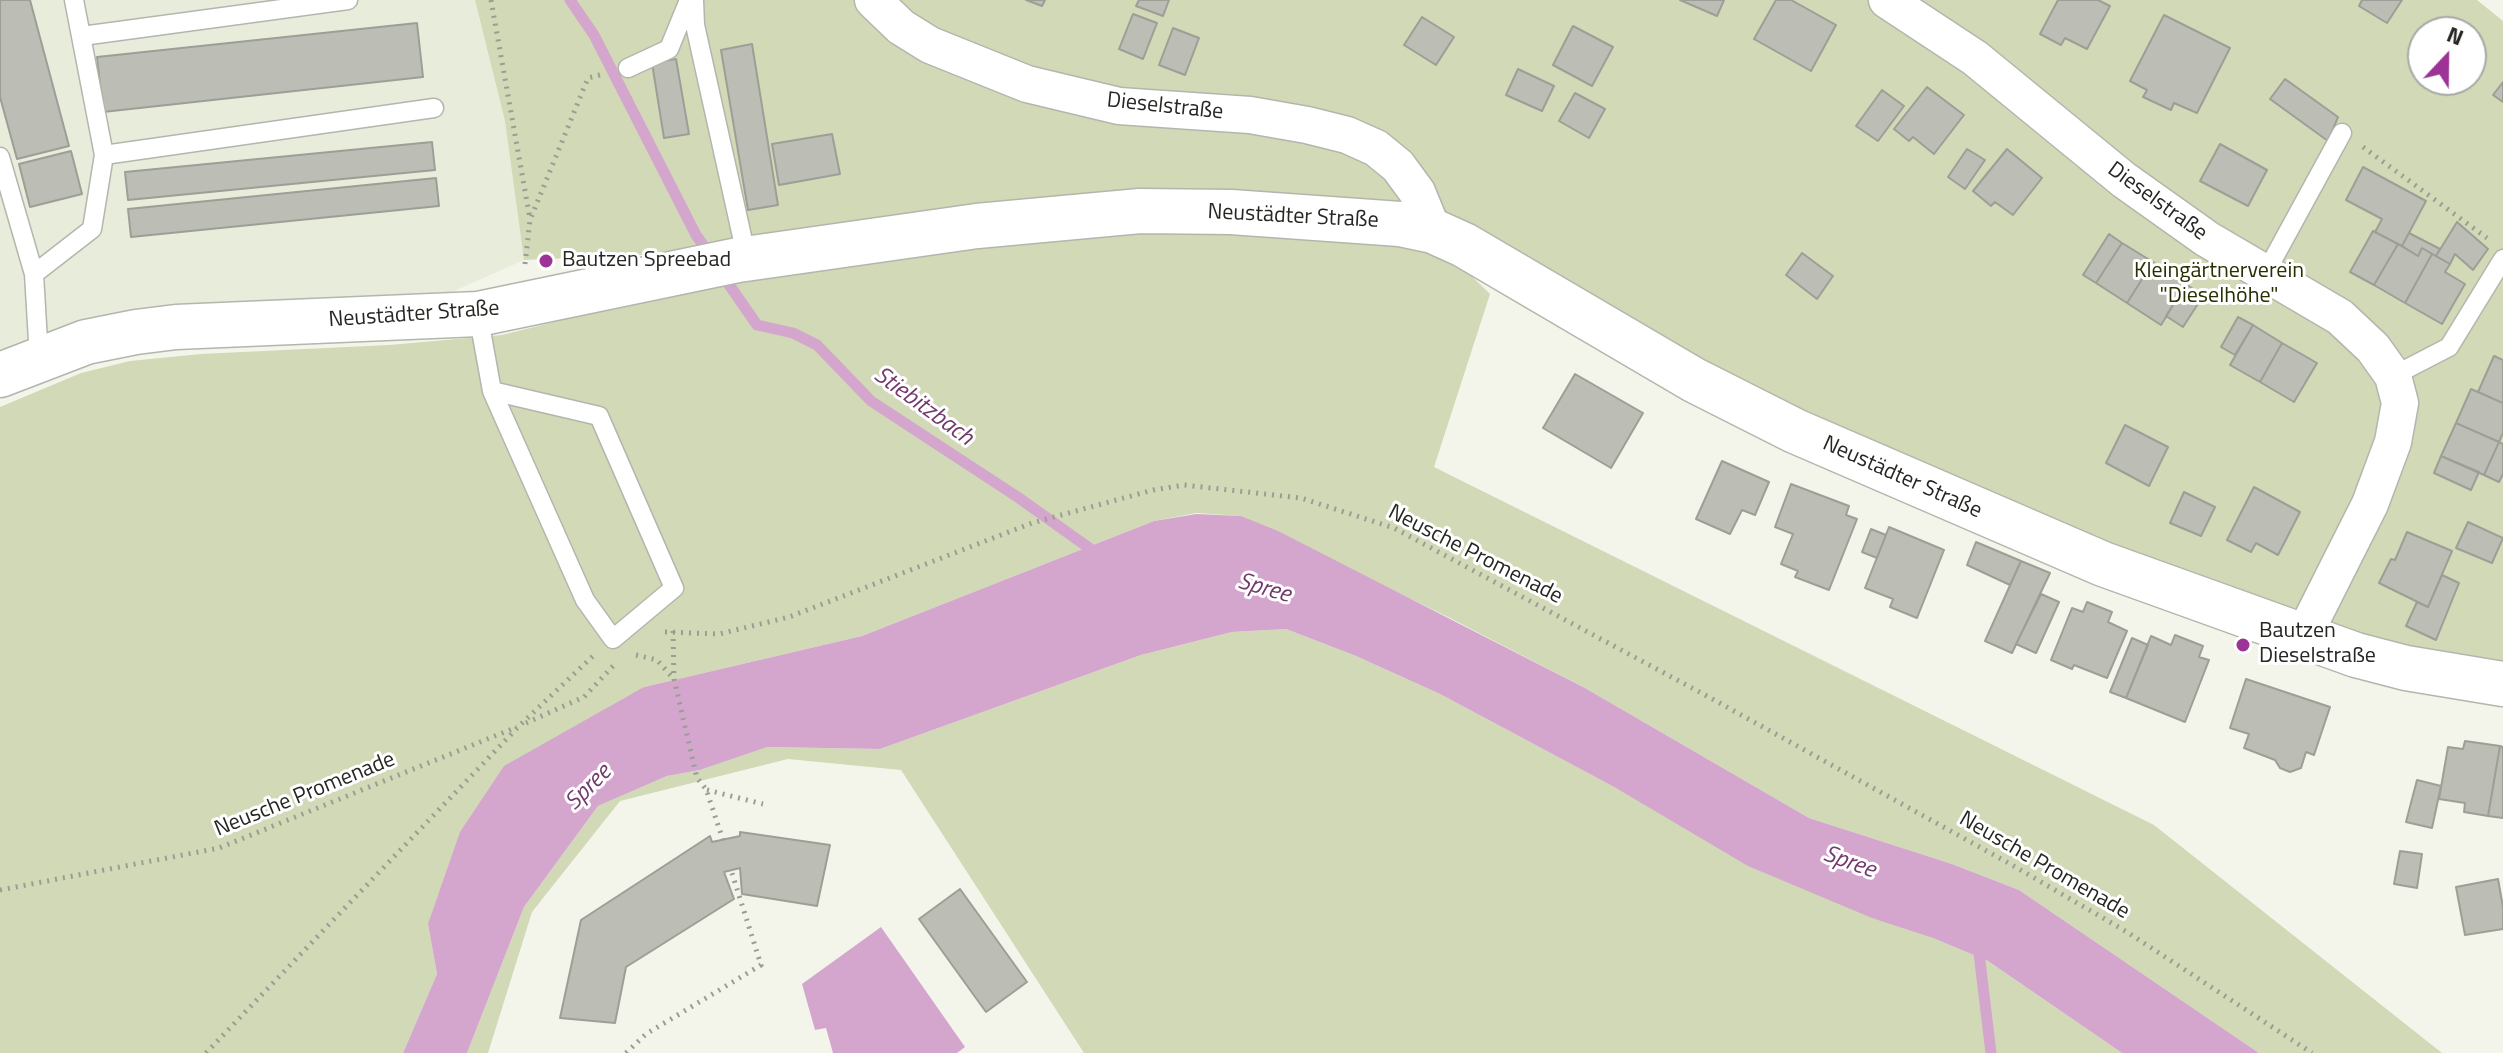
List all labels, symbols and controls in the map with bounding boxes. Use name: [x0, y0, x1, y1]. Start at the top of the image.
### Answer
north arrow: [2407, 16, 2487, 96]
text: N: [2442, 17, 2469, 54]
street label: Dieselstraße: [1106, 88, 1224, 126]
street label: Dieselstraße: [2102, 157, 2212, 247]
street label: Neustädter Straße: [1207, 199, 1379, 235]
place label: Bautzen Spreebad: [562, 248, 731, 274]
marker: Bautzen Spreebad: [537, 252, 555, 270]
park label: Kleingärtnerverein "Dieselhöhe": [2134, 259, 2304, 310]
street label: Neustädter Straße: [328, 296, 500, 334]
water label: Stiebitzbach: [868, 361, 978, 453]
street label: Neustädter Straße: [1818, 431, 1986, 525]
street label: Neusche Promenade: [1383, 500, 1567, 610]
water label: Spree: [1234, 568, 1294, 610]
place label: Bautzen Dieselstraße: [2259, 619, 2376, 670]
marker: Bautzen Dieselstraße: [2234, 636, 2252, 654]
street label: Neusche Promenade: [211, 747, 399, 843]
water label: Spree: [560, 759, 618, 817]
street label: Neusche Promenade: [1954, 806, 2134, 926]
water label: Spree: [1819, 840, 1879, 886]

